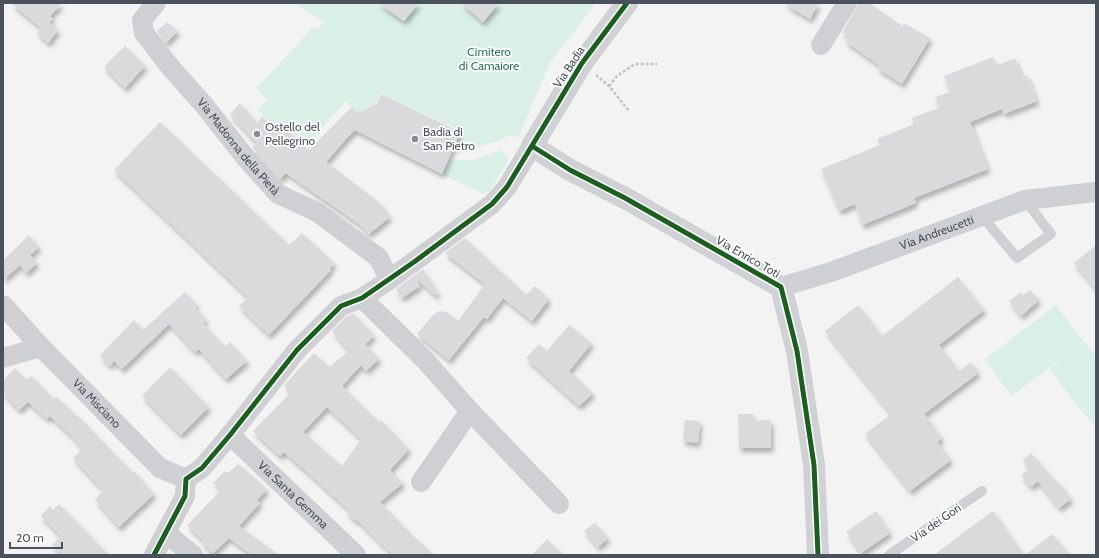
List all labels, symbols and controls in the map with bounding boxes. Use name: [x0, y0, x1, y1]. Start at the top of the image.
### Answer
street label: Via Badia: [550, 43, 588, 90]
park label: Cimitero di Camaiore: [459, 44, 519, 73]
street label: Via Madonna della Pietà: [194, 95, 284, 198]
place label: Ostello del Pellegrino: [265, 119, 320, 148]
place label: Badia di San Pietro: [423, 124, 475, 153]
marker: Ostello del Pellegrino: [252, 129, 262, 139]
marker: Badia di San Pietro: [410, 134, 420, 144]
street label: Via Andreucetti: [897, 212, 976, 253]
street label: Via Enrico Toti: [713, 232, 783, 281]
street label: Via Misciano: [70, 375, 125, 431]
street label: Via Santa Gemma: [255, 458, 332, 532]
street label: Via dei Gori: [908, 500, 964, 545]
scale bar: [10, 524, 62, 550]
text: 20 m: [16, 530, 44, 545]

